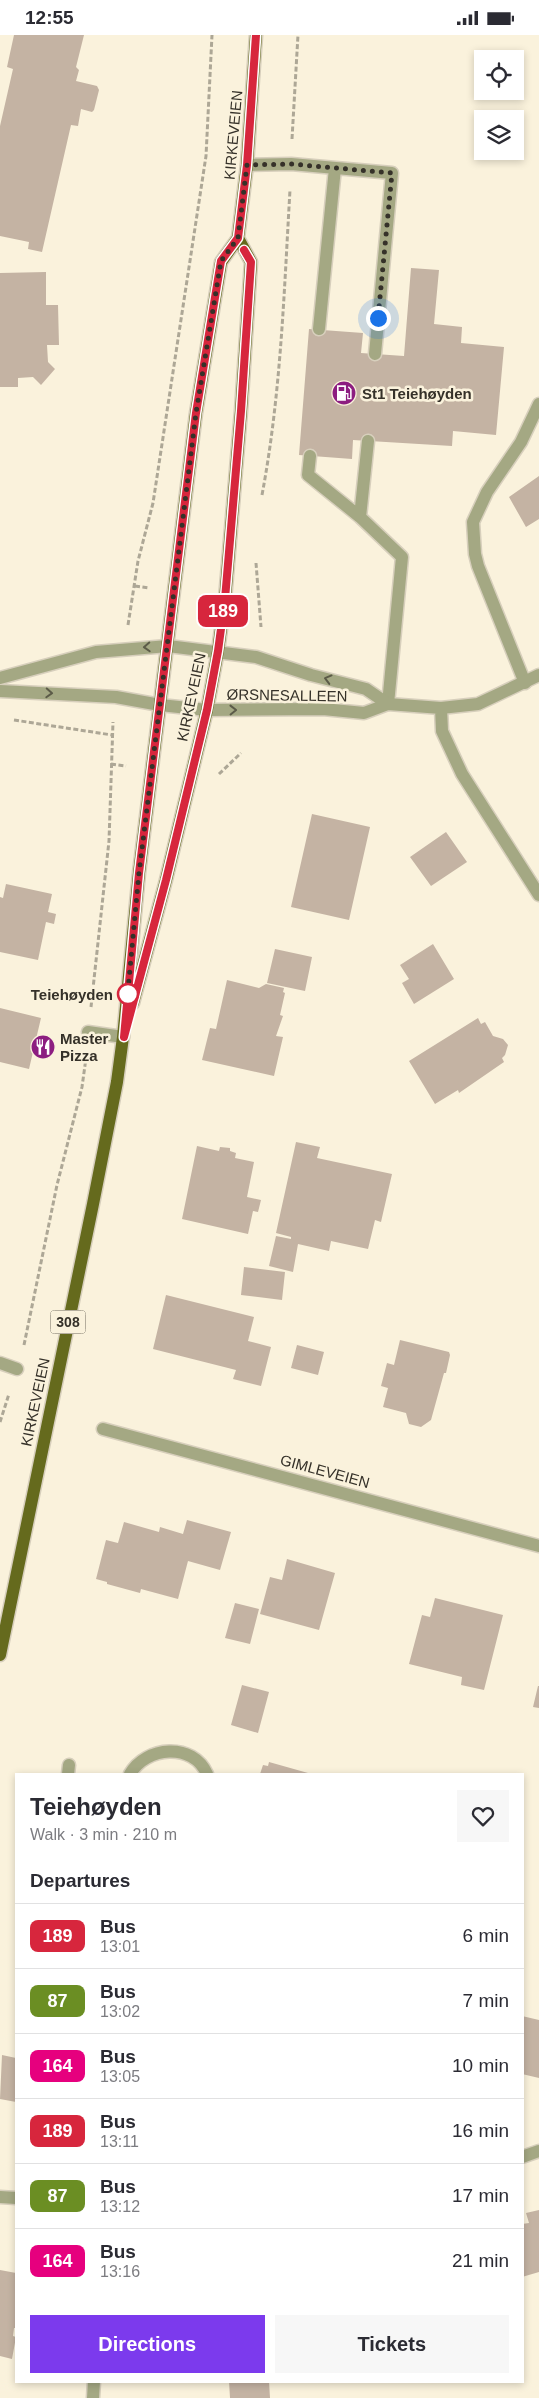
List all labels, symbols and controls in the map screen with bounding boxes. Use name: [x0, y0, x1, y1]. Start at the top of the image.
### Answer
text: 12:55: [25, 7, 74, 28]
map controls: [474, 50, 524, 160]
button: locate: [474, 50, 524, 100]
street label: KIRKEVEIEN: [221, 89, 245, 181]
button: layers: [474, 110, 524, 160]
your location: [366, 306, 391, 331]
fuel station icon: St1 Teiehøyden: [331, 380, 357, 406]
place label: St1 Teiehøyden: [362, 385, 472, 402]
line badge: 189: [194, 595, 252, 627]
text: 189: [208, 601, 238, 621]
one-way arrow: [142, 642, 150, 653]
street label: KIRKEVEIEN: [173, 651, 209, 743]
one-way arrow: [324, 675, 332, 685]
street label: ØRSNESALLEEN: [226, 685, 348, 705]
one-way arrow: [45, 688, 53, 699]
one-way arrow: [229, 705, 237, 715]
marker: Teiehøyden: [117, 983, 139, 1005]
place label: Teiehøyden: [31, 986, 113, 1003]
place label: Master Pizza: [60, 1030, 109, 1064]
restaurant icon: Master Pizza: [30, 1034, 56, 1060]
road number: 308: [50, 1310, 86, 1333]
street label: KIRKEVEIEN: [17, 1356, 53, 1448]
street label: GIMLEVEIEN: [279, 1451, 371, 1491]
button: heart: [457, 1790, 509, 1842]
text: Teiehøyden: [30, 1793, 162, 1820]
text: Walk · 3 min · 210 m: [30, 1826, 177, 1843]
text: Departures: [30, 1870, 130, 1891]
text: Bus: [100, 1916, 136, 1937]
text: 6 min: [463, 1925, 509, 1946]
text: 189: [42, 1926, 73, 1946]
text: 13:01: [100, 1938, 140, 1955]
text: Bus: [100, 1981, 136, 2002]
text: 7 min: [463, 1990, 509, 2011]
text: 87: [47, 1991, 68, 2011]
text: 13:02: [100, 2003, 140, 2020]
text: Bus: [100, 2046, 136, 2067]
text: 10 min: [452, 2055, 509, 2076]
text: 164: [42, 2056, 73, 2076]
text: 13:05: [100, 2068, 140, 2085]
text: Bus: [100, 2111, 136, 2132]
text: 16 min: [452, 2120, 509, 2141]
text: 189: [42, 2121, 73, 2141]
text: 13:11: [100, 2133, 139, 2150]
text: Bus: [100, 2176, 136, 2197]
text: 17 min: [452, 2185, 509, 2206]
text: 87: [47, 2186, 68, 2206]
text: 13:12: [100, 2198, 140, 2215]
text: Bus: [100, 2241, 136, 2262]
text: 21 min: [452, 2250, 509, 2271]
text: 164: [42, 2251, 73, 2271]
text: 13:16: [100, 2263, 140, 2280]
button: Directions: [30, 2315, 265, 2373]
button: Tickets: [275, 2315, 509, 2373]

